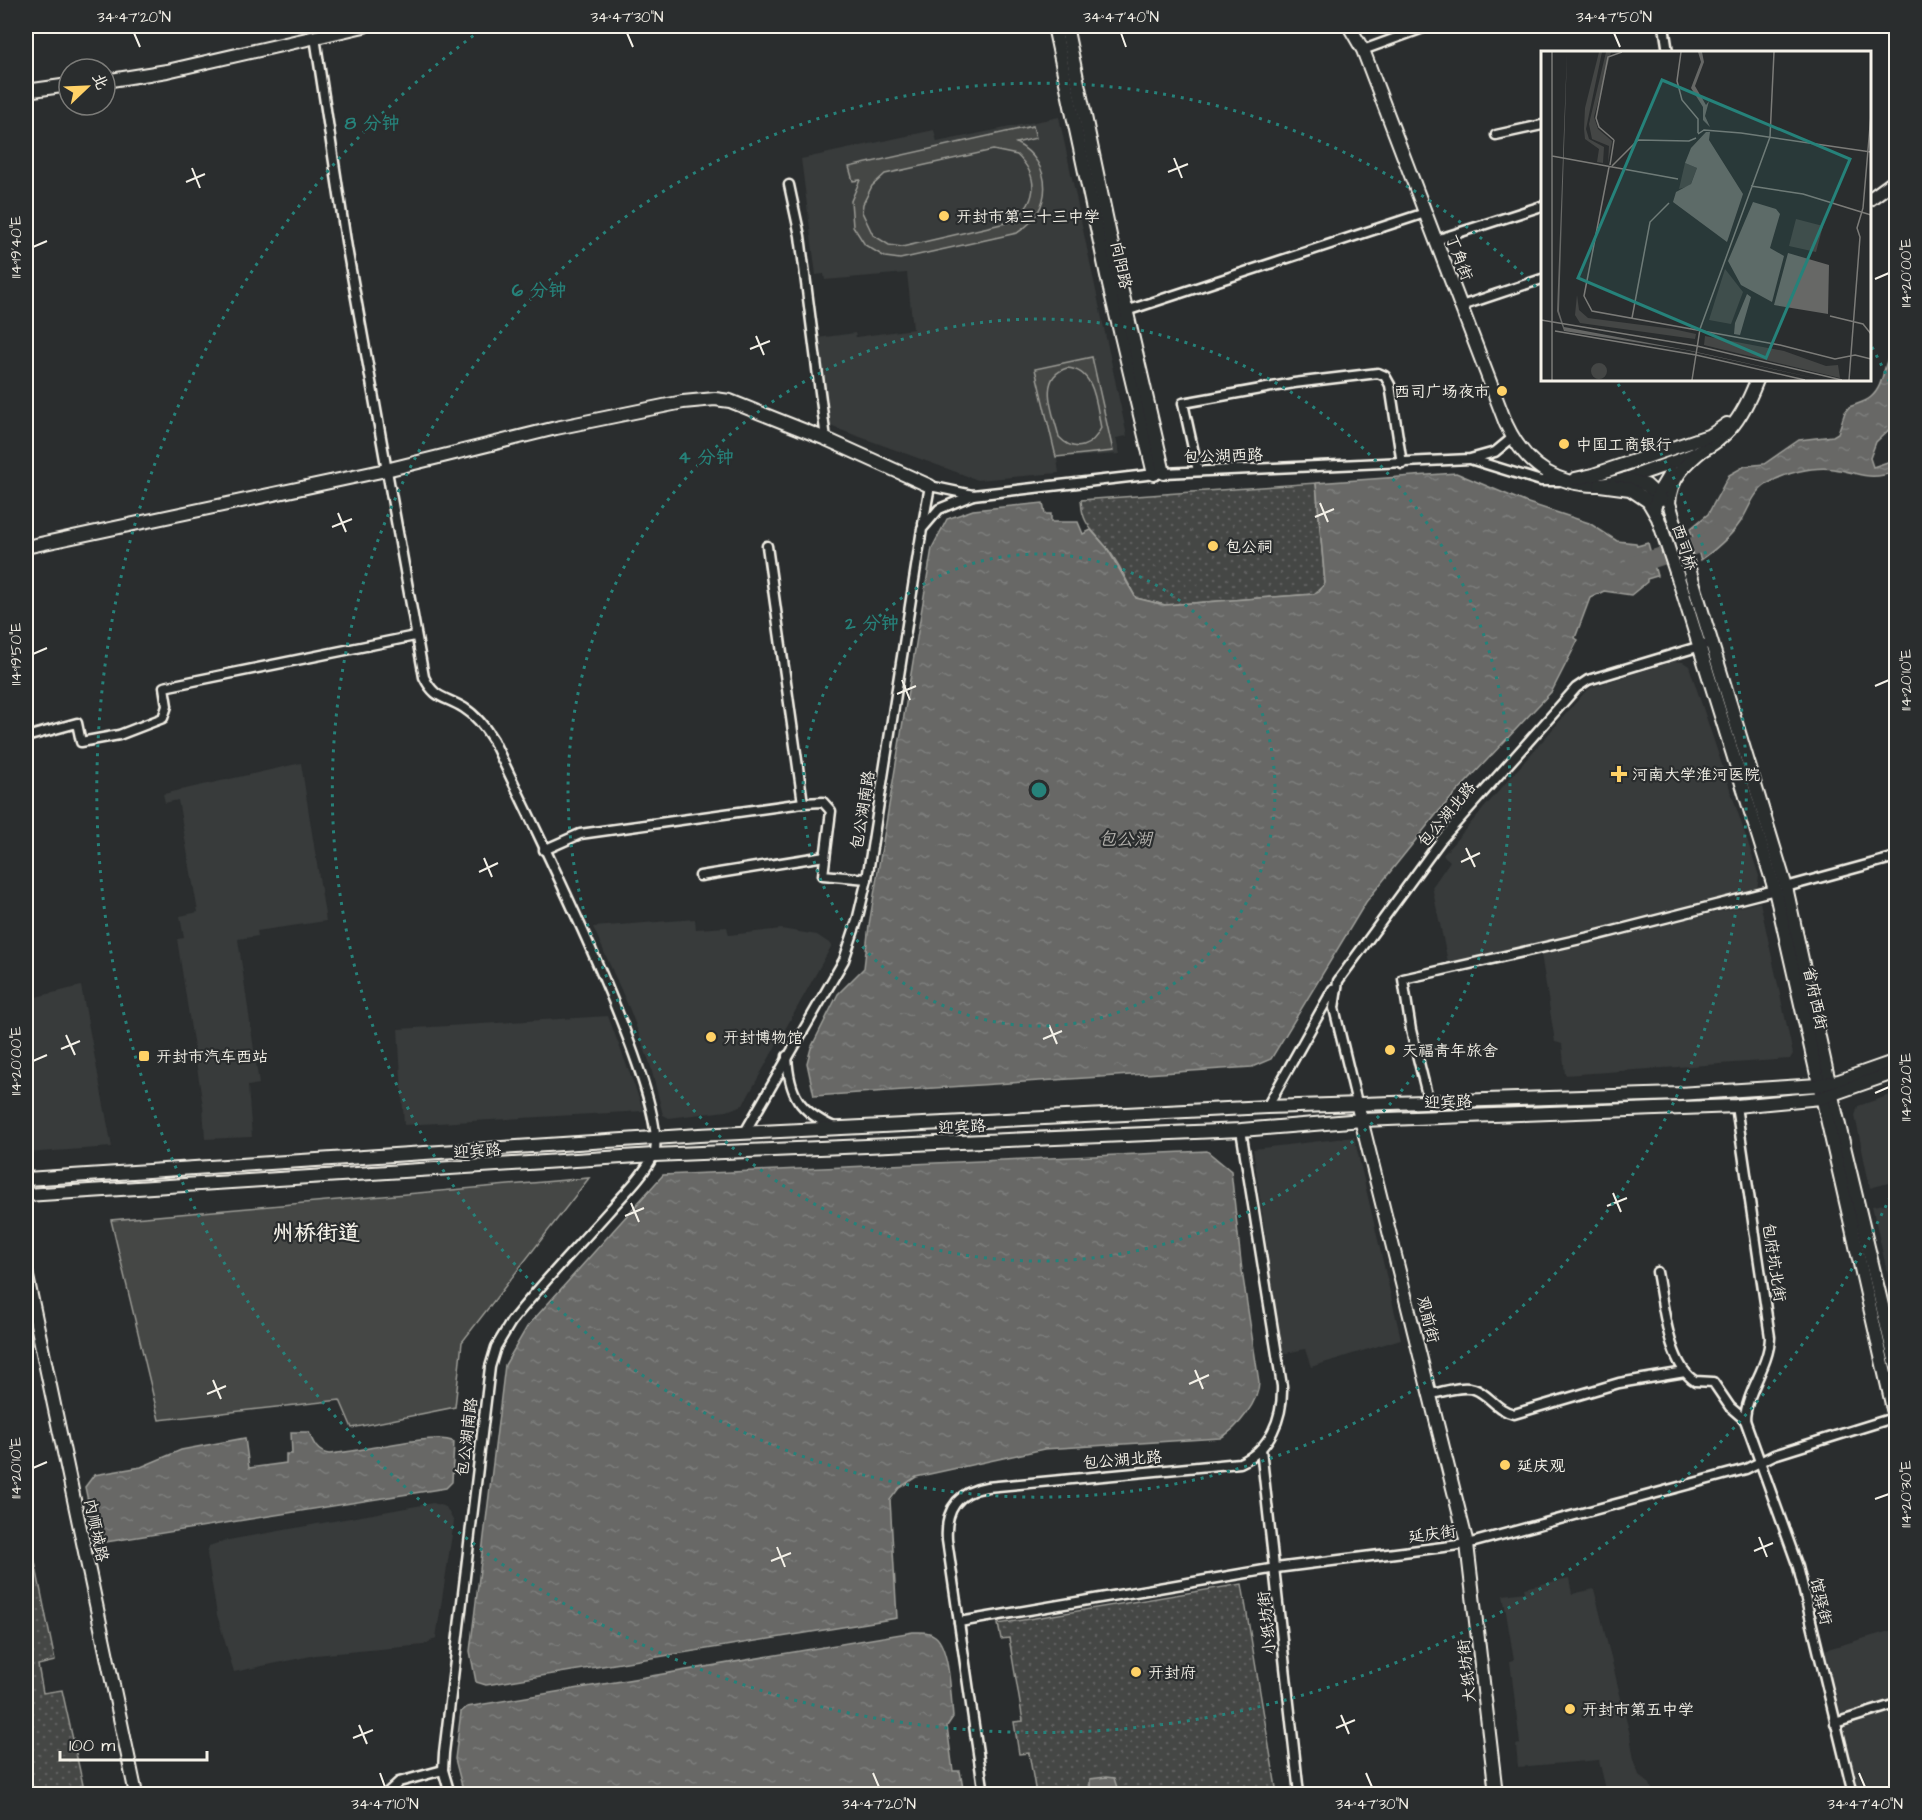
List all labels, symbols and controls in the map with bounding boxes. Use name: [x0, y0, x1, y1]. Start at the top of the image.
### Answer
text: 34°47'20"N: [97, 7, 171, 28]
text: 34°47'30"N: [590, 7, 664, 28]
text: 34°47'40"N: [1083, 7, 1159, 28]
text: 34°47'50"N: [1576, 7, 1652, 28]
inset map: [1541, 51, 1871, 381]
north arrow: [57, 57, 117, 117]
text: 北: [87, 70, 113, 93]
text: 8 分钟: [345, 111, 399, 136]
place label: 开封市第三十三中学: [956, 206, 1100, 228]
marker: 开封市第三十三中学: [937, 209, 951, 223]
text: 114°19'40"E: [6, 216, 27, 278]
street label: 丁角街: [1440, 231, 1478, 284]
text: 114°20'00"E: [1896, 238, 1917, 308]
street label: 向阳路: [1105, 239, 1137, 291]
text: 6 分钟: [512, 278, 566, 303]
place label: 西司广场夜市: [1394, 381, 1490, 403]
marker: 西司广场夜市: [1495, 384, 1509, 398]
place label: 中国工商银行: [1576, 434, 1672, 456]
marker: 中国工商银行: [1557, 437, 1571, 451]
street label: 包公湖西路: [1183, 444, 1263, 468]
text: 4 分钟: [678, 445, 734, 470]
street label: 西司桥: [1666, 521, 1702, 574]
place label: 包公祠: [1225, 536, 1273, 558]
marker: 包公祠: [1206, 539, 1220, 553]
text: 2 分钟: [844, 611, 899, 636]
text: 114°19'50"E: [6, 623, 27, 685]
text: 114°20'10"E: [1896, 649, 1917, 711]
place label: 河南大学淮河医院: [1632, 764, 1760, 786]
marker: 河南大学淮河医院: [1610, 765, 1628, 783]
street label: 包公湖南路: [846, 769, 880, 851]
street label: 包公湖北路: [1413, 777, 1481, 852]
centre of rings: [1029, 780, 1049, 800]
water label: 包公湖: [1098, 827, 1154, 852]
street label: 省府西街: [1798, 965, 1832, 1032]
text: 114°20'00"E: [6, 1026, 27, 1096]
place label: 开封博物馆: [723, 1027, 803, 1049]
marker: 开封博物馆: [704, 1030, 718, 1044]
place label: 天福青年旅舍: [1402, 1040, 1498, 1062]
marker: 天福青年旅舍: [1383, 1043, 1397, 1057]
place label: 开封市汽车西站: [156, 1046, 268, 1068]
marker: 开封市汽车西站: [137, 1049, 151, 1063]
text: 114°20'20"E: [1896, 1053, 1917, 1121]
street label: 迎宾路: [1424, 1090, 1472, 1114]
street label: 迎宾路: [938, 1115, 987, 1139]
street label: 迎宾路: [452, 1138, 502, 1164]
district label: 州桥街道: [272, 1218, 360, 1249]
street label: 包府坑北街: [1757, 1221, 1791, 1303]
street label: 观前街: [1412, 1293, 1445, 1345]
street label: 包公湖南路: [451, 1396, 483, 1478]
text: 114°20'10"E: [6, 1437, 27, 1499]
street label: 包公湖北路: [1081, 1446, 1163, 1474]
place label: 延庆观: [1517, 1455, 1565, 1477]
marker: 延庆观: [1498, 1458, 1512, 1472]
text: 114°20'30"E: [1896, 1460, 1917, 1528]
street label: 内顺城路: [79, 1497, 113, 1564]
street label: 延庆街: [1407, 1520, 1457, 1548]
street label: 馆驿街: [1805, 1575, 1837, 1627]
street label: 小纸坊街: [1253, 1590, 1281, 1656]
street label: 大纸坊街: [1453, 1638, 1481, 1704]
place label: 开封府: [1148, 1662, 1196, 1684]
marker: 开封府: [1129, 1665, 1143, 1679]
place label: 开封市第五中学: [1582, 1699, 1694, 1721]
marker: 开封市第五中学: [1563, 1702, 1577, 1716]
scale bar: [60, 1724, 207, 1762]
text: 100 m: [69, 1733, 115, 1758]
text: 34°47'10"N: [351, 1794, 419, 1815]
text: 34°47'20"N: [842, 1794, 916, 1815]
text: 34°47'30"N: [1335, 1794, 1409, 1815]
text: 34°47'40"N: [1827, 1794, 1903, 1815]

